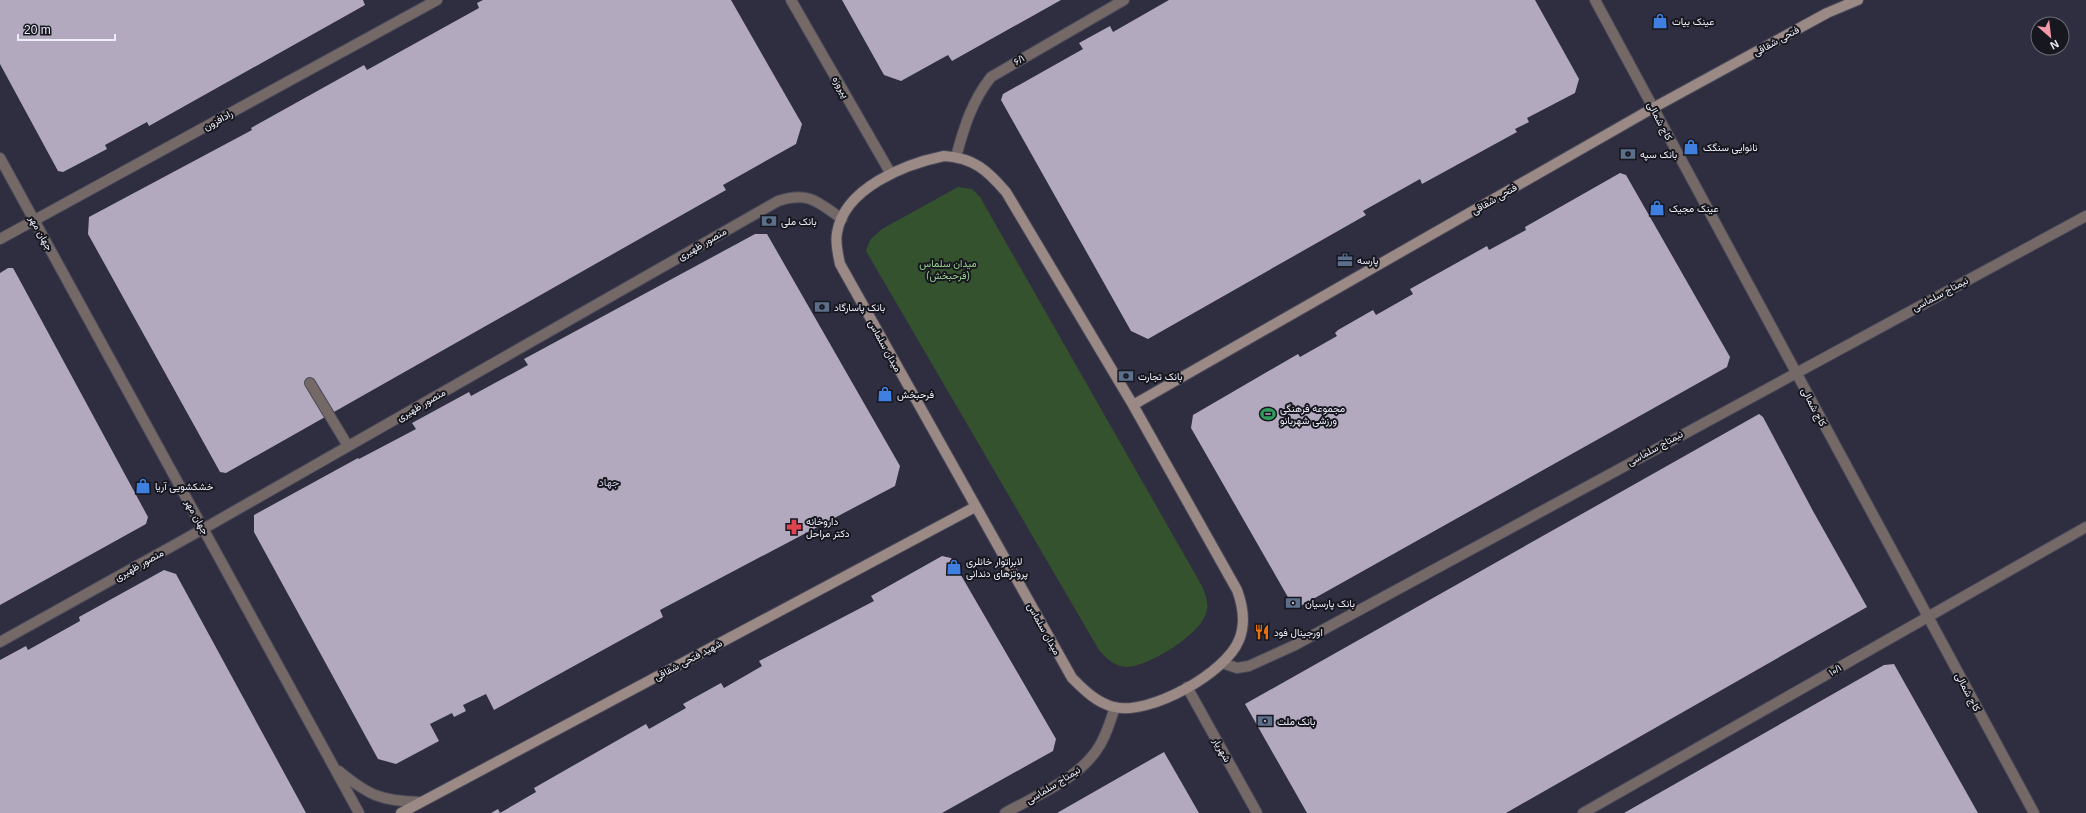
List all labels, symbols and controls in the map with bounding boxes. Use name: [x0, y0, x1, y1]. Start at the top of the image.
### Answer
shop icon: عینک بیات: [1651, 12, 1669, 30]
scale bar: [18, 16, 115, 42]
place label: عینک بیات: [1672, 16, 1714, 28]
north arrow: [2030, 16, 2070, 56]
text: 20 m: [24, 23, 51, 37]
street label: فتحی شقاقی: [1751, 24, 1802, 59]
text: N: [2048, 38, 2061, 52]
street label: ۶/۱: [1012, 53, 1026, 67]
street label: پیروزه: [829, 74, 851, 101]
street label: کاج شمالی: [1644, 100, 1675, 143]
street label: رادافزون: [201, 108, 235, 133]
shop icon: نانوایی سنگک: [1682, 138, 1700, 156]
place label: نانوایی سنگک: [1703, 142, 1758, 154]
bank icon: بانک سپه: [1619, 145, 1637, 163]
place label: بانک سپه: [1640, 149, 1677, 162]
street label: فتحی شقاقی: [1469, 181, 1520, 217]
shop icon: عینک مجیک: [1648, 199, 1666, 217]
place label: عینک مجیک: [1669, 203, 1719, 215]
bank icon: بانک ملی: [760, 212, 778, 230]
street label: جهان مهر: [26, 213, 55, 253]
place label: بانک ملی: [781, 216, 817, 228]
street label: منصور ظهیری: [676, 226, 729, 263]
office icon: پارسه: [1336, 251, 1354, 269]
place label: پارسه: [1357, 255, 1378, 268]
park label: میدان سلماس (فرحبخش): [919, 258, 977, 282]
street label: نیمتاج سلماسی: [1910, 275, 1971, 314]
bank icon: بانک پاسارگاد: [813, 298, 831, 316]
place label: بانک پاسارگاد: [834, 302, 885, 315]
street label: میدان سلماس: [865, 318, 904, 374]
bank icon: بانک تجارت: [1117, 367, 1135, 385]
place label: بانک تجارت: [1138, 371, 1183, 383]
shop icon: فرحبخش: [876, 385, 894, 403]
street label: کاج شمالی: [1798, 386, 1829, 429]
street label: منصور ظهیری: [395, 387, 448, 424]
place label: فرحبخش: [897, 389, 934, 401]
place label: مجموعه فرهنگی ورزشی شهربانو: [1280, 403, 1345, 427]
sports icon: مجموعه فرهنگی ورزشی شهربانو: [1259, 405, 1277, 423]
street label: نیمتاج سلماسی: [1625, 428, 1685, 469]
district label: جهاد: [599, 476, 620, 489]
shop icon: خشکشویی آریا: [134, 477, 152, 495]
place label: خشکشویی آریا: [155, 481, 214, 493]
street label: جهان مهر: [182, 497, 211, 537]
place label: داروخانه دکتر مراحل: [806, 516, 850, 540]
pharmacy icon: داروخانه دکتر مراحل: [785, 518, 803, 536]
street label: منصور ظهیری: [113, 547, 166, 584]
place label: لابراتوار خانلری پروتزهای دندانی: [966, 556, 1028, 581]
shop icon: لابراتوار خانلری پروتزهای دندانی: [945, 558, 963, 576]
bank icon: بانک پارسیان: [1284, 594, 1302, 612]
place label: بانک پارسیان: [1305, 598, 1355, 611]
street label: میدان سلماس: [1024, 601, 1063, 657]
restaurant icon: اورجینال فود: [1253, 623, 1271, 641]
place label: اورجینال فود: [1274, 627, 1323, 639]
street label: شهید فتحی شقاقی: [652, 637, 724, 683]
street label: ۱۰/۱: [1827, 662, 1843, 678]
street label: کاج شمالی: [1952, 671, 1983, 714]
bank icon: بانک ملت: [1256, 712, 1274, 730]
place label: بانک ملت: [1277, 716, 1315, 728]
street label: شهریار: [1210, 735, 1233, 765]
street label: نیمتاج سلماسی: [1024, 764, 1083, 807]

